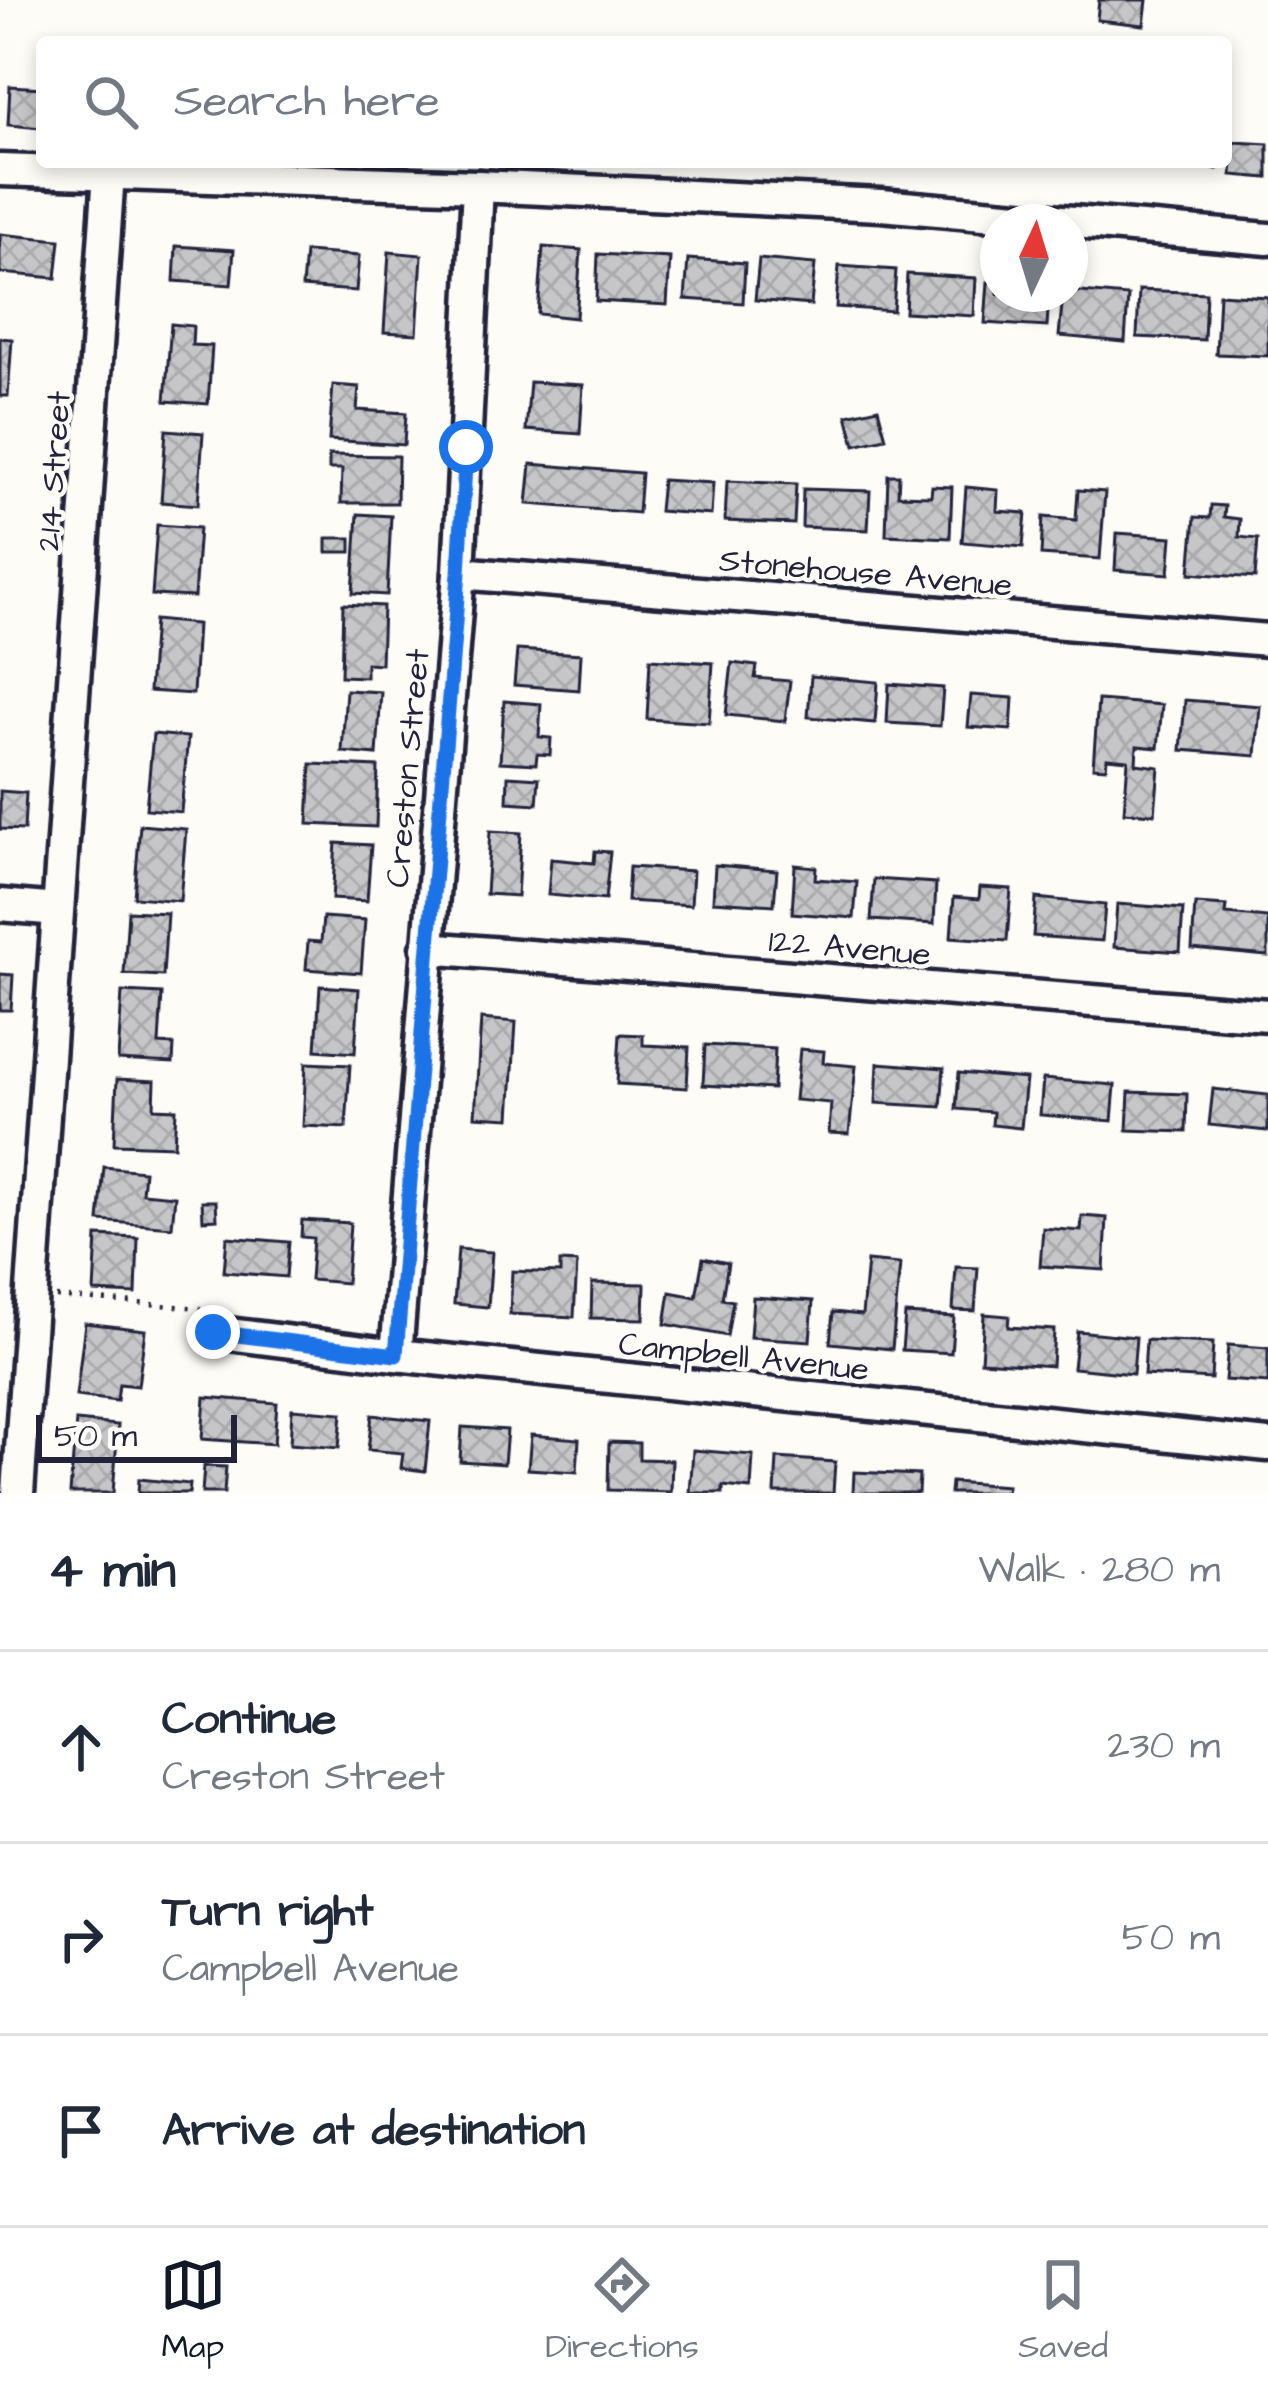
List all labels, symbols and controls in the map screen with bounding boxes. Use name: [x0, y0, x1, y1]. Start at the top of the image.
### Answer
search box: [36, 36, 1232, 168]
icon: search: [78, 69, 144, 135]
text: Search here: [174, 71, 440, 133]
north arrow: [980, 204, 1088, 312]
street label: 214 Street: [25, 389, 83, 553]
route start: [439, 420, 493, 474]
street label: Stonehouse Avenue: [717, 537, 1014, 609]
street label: Creston Street: [375, 647, 441, 889]
street label: 122 Avenue: [767, 918, 933, 978]
route end: [186, 1305, 240, 1359]
street label: Campbell Avenue: [616, 1321, 871, 1393]
scale bar: [36, 1409, 237, 1462]
text: 50 m: [54, 1413, 137, 1459]
text: 4 min: [48, 1536, 176, 1607]
text: Walk · 280 m: [978, 1544, 1220, 1598]
text: Continue: [162, 1689, 336, 1751]
icon: ahead: [48, 1714, 114, 1780]
text: 230 m: [1107, 1720, 1220, 1774]
text: Creston Street: [162, 1751, 445, 1805]
text: Turn right: [162, 1881, 374, 1943]
icon: right: [48, 1906, 114, 1972]
text: 50 m: [1122, 1912, 1220, 1966]
text: Campbell Avenue: [162, 1943, 459, 1997]
icon: arrive: [48, 2098, 114, 2164]
text: Arrive at destination: [162, 2100, 585, 2162]
tab: Map: [160, 2252, 226, 2370]
tab: Directions: [545, 2252, 699, 2370]
tab: Saved: [1018, 2252, 1108, 2370]

